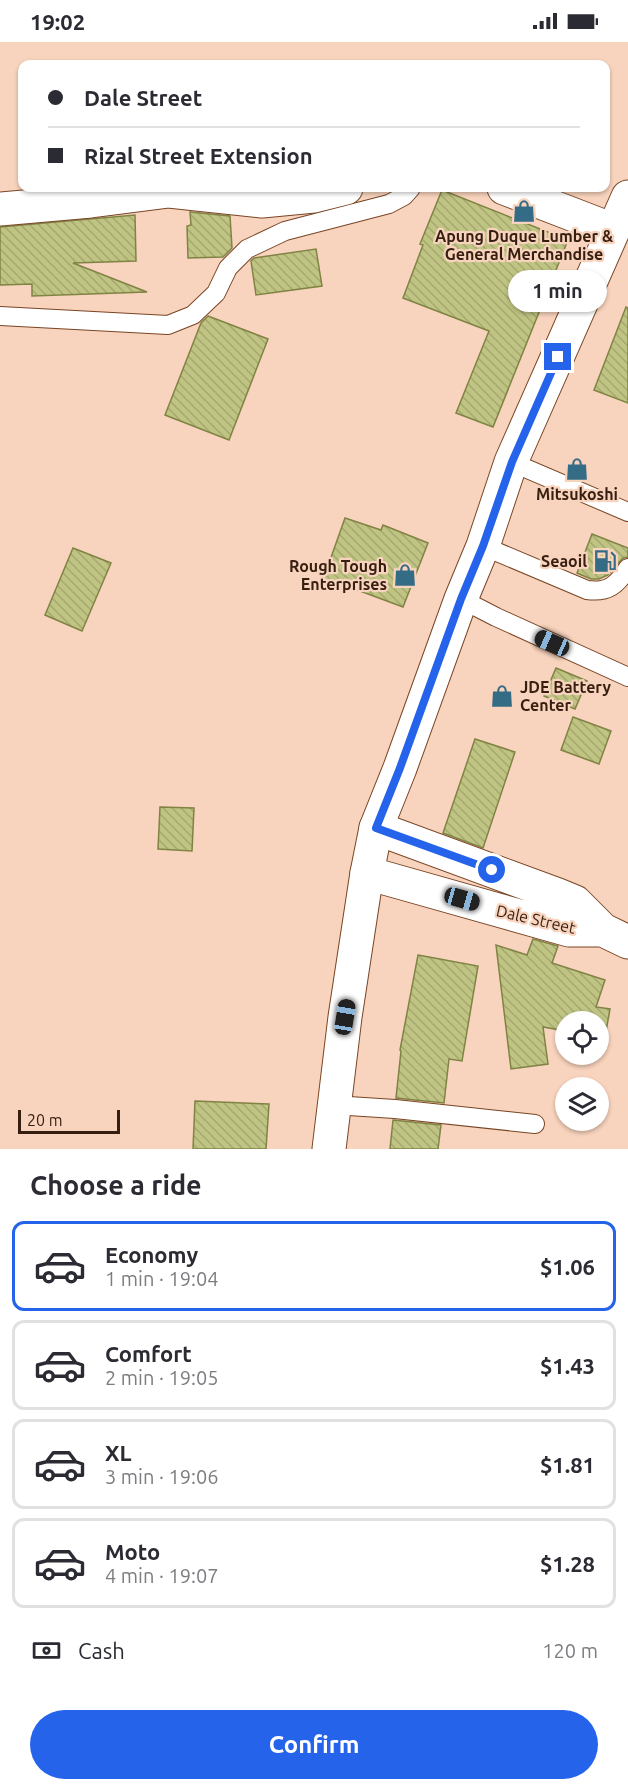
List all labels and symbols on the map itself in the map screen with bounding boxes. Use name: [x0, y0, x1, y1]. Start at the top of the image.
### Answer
shop icon: Apung Duque Lumber & General Merchandise: [511, 198, 537, 224]
place label: Apung Duque Lumber & General Merchandise: [435, 227, 613, 263]
callout: 1 min: [508, 270, 608, 312]
route end: [544, 343, 571, 370]
shop icon: Mitsukoshi: [564, 456, 590, 482]
place label: Mitsukoshi: [536, 485, 618, 503]
fuel station icon: Seaoil: [592, 548, 618, 574]
place label: Seaoil: [541, 552, 587, 570]
place label: Rough Tough Enterprises: [289, 557, 387, 593]
shop icon: Rough Tough Enterprises: [392, 562, 418, 588]
car: [532, 627, 572, 659]
place label: JDE Battery Center: [520, 678, 611, 714]
shop icon: JDE Battery Center: [489, 683, 515, 709]
route start: [478, 856, 505, 883]
car: [442, 885, 482, 913]
street label: Dale Street: [495, 901, 578, 937]
car: [333, 998, 357, 1036]
scale bar: [18, 1107, 120, 1134]

